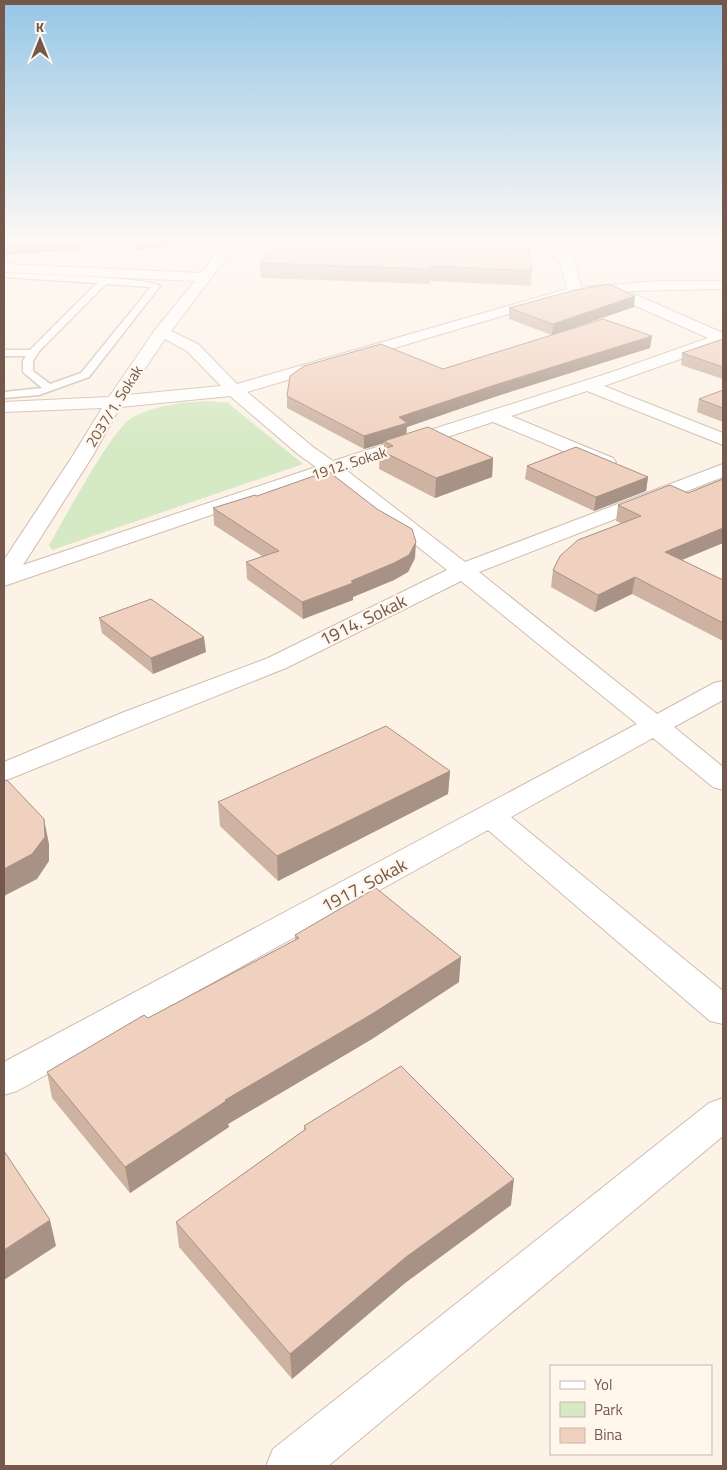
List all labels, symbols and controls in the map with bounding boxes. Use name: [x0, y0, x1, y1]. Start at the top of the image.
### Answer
north arrow: [15, 15, 65, 65]
text: K: [36, 16, 45, 37]
street label: 2037/1. Sokak: [80, 361, 148, 451]
street label: 1912. Sokak: [308, 440, 390, 486]
street label: 1914. Sokak: [315, 587, 411, 653]
street label: 1917. Sokak: [316, 851, 412, 919]
legend: [550, 1365, 712, 1455]
text: Yol: [594, 1373, 612, 1396]
text: Park: [594, 1398, 623, 1421]
text: Bina: [594, 1423, 623, 1446]

